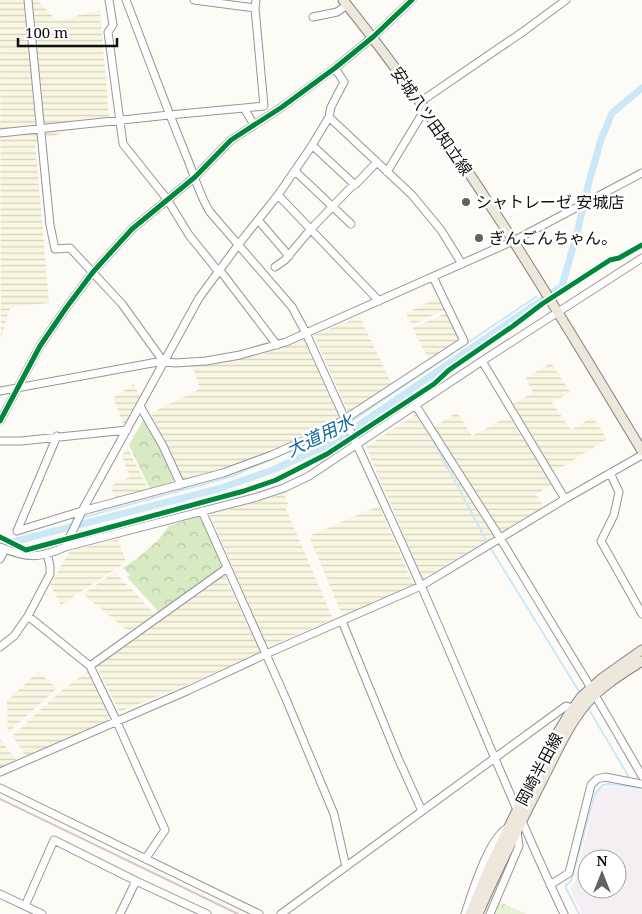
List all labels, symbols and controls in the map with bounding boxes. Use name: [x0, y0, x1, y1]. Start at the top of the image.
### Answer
scale bar: [18, 15, 116, 47]
text: 100 m: [25, 22, 68, 42]
street label: 安城八ツ田知立線: [386, 62, 478, 180]
place label: シャトレーゼ 安城店: [476, 191, 624, 213]
marker: シャトレーゼ 安城店: [460, 196, 472, 208]
place label: ぎんごんちゃん。: [489, 227, 617, 249]
marker: ぎんごんちゃん。: [473, 232, 485, 244]
water label: 大道用水: [282, 408, 359, 462]
street label: 岡崎半田線: [511, 729, 567, 809]
north arrow: [577, 849, 627, 899]
text: N: [596, 851, 608, 870]

